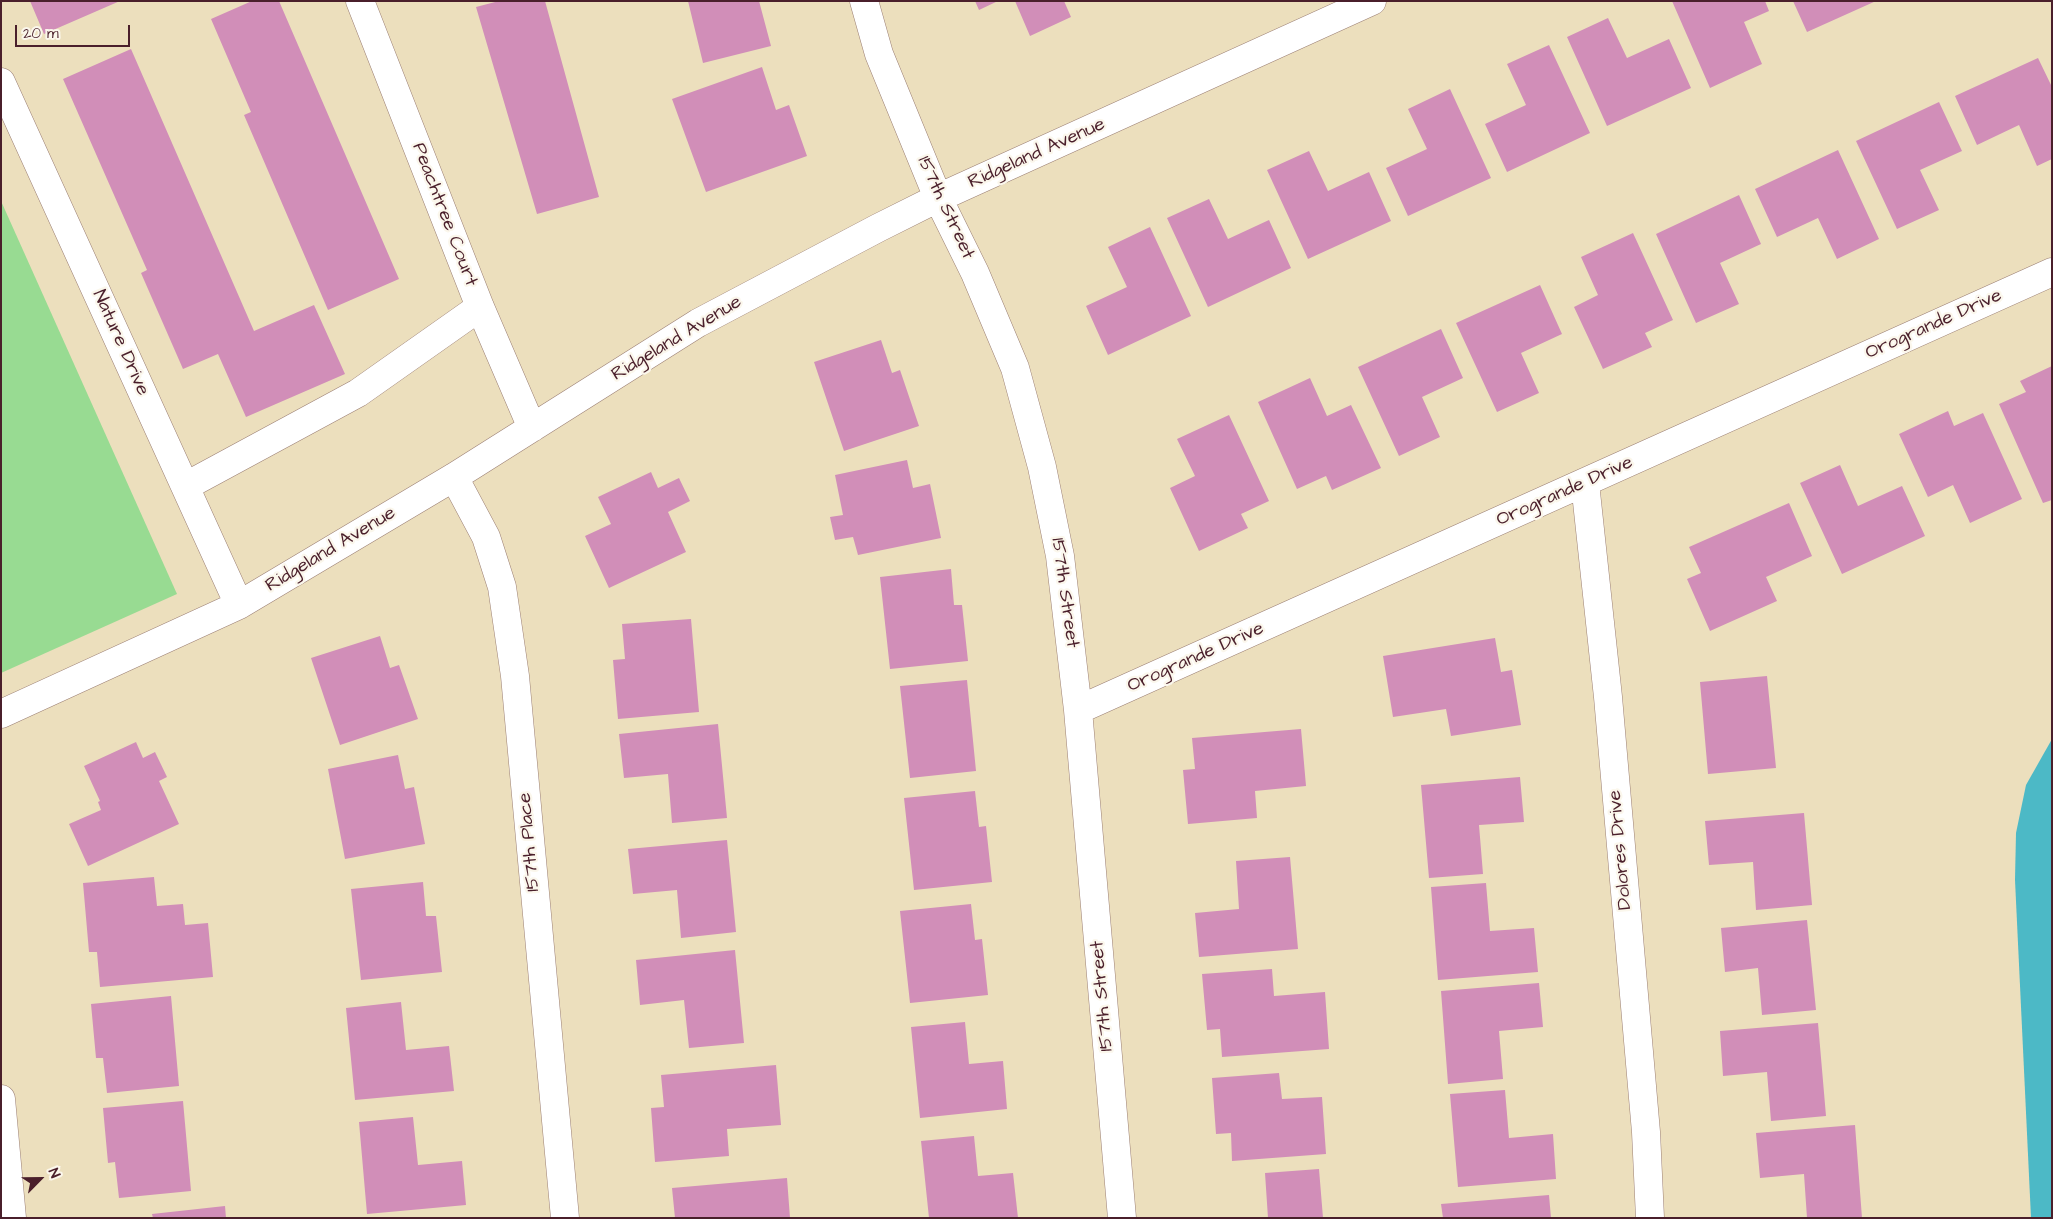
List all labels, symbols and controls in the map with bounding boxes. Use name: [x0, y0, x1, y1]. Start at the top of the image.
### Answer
scale bar: [18, 15, 132, 47]
text: 20 m: [23, 23, 59, 44]
street label: Ridgeland Avenue: [965, 114, 1109, 194]
street label: Peachtree Court: [406, 140, 482, 290]
street label: 157th Street: [911, 153, 979, 263]
street label: Orogrande Drive: [1862, 285, 2006, 365]
street label: Nature Drive: [87, 287, 153, 399]
street label: Ridgeland Avenue: [608, 291, 746, 387]
street label: Orogrande Drive: [1493, 452, 1637, 532]
street label: Ridgeland Avenue: [262, 502, 400, 598]
street label: 157th Street: [1045, 537, 1083, 649]
street label: Orogrande Drive: [1124, 618, 1268, 698]
street label: Dolores Drive: [1604, 789, 1638, 911]
street label: 157th Place: [514, 792, 546, 892]
street label: 157th Street: [1087, 940, 1119, 1052]
north arrow: [15, 1154, 65, 1204]
text: N: [43, 1165, 65, 1181]

